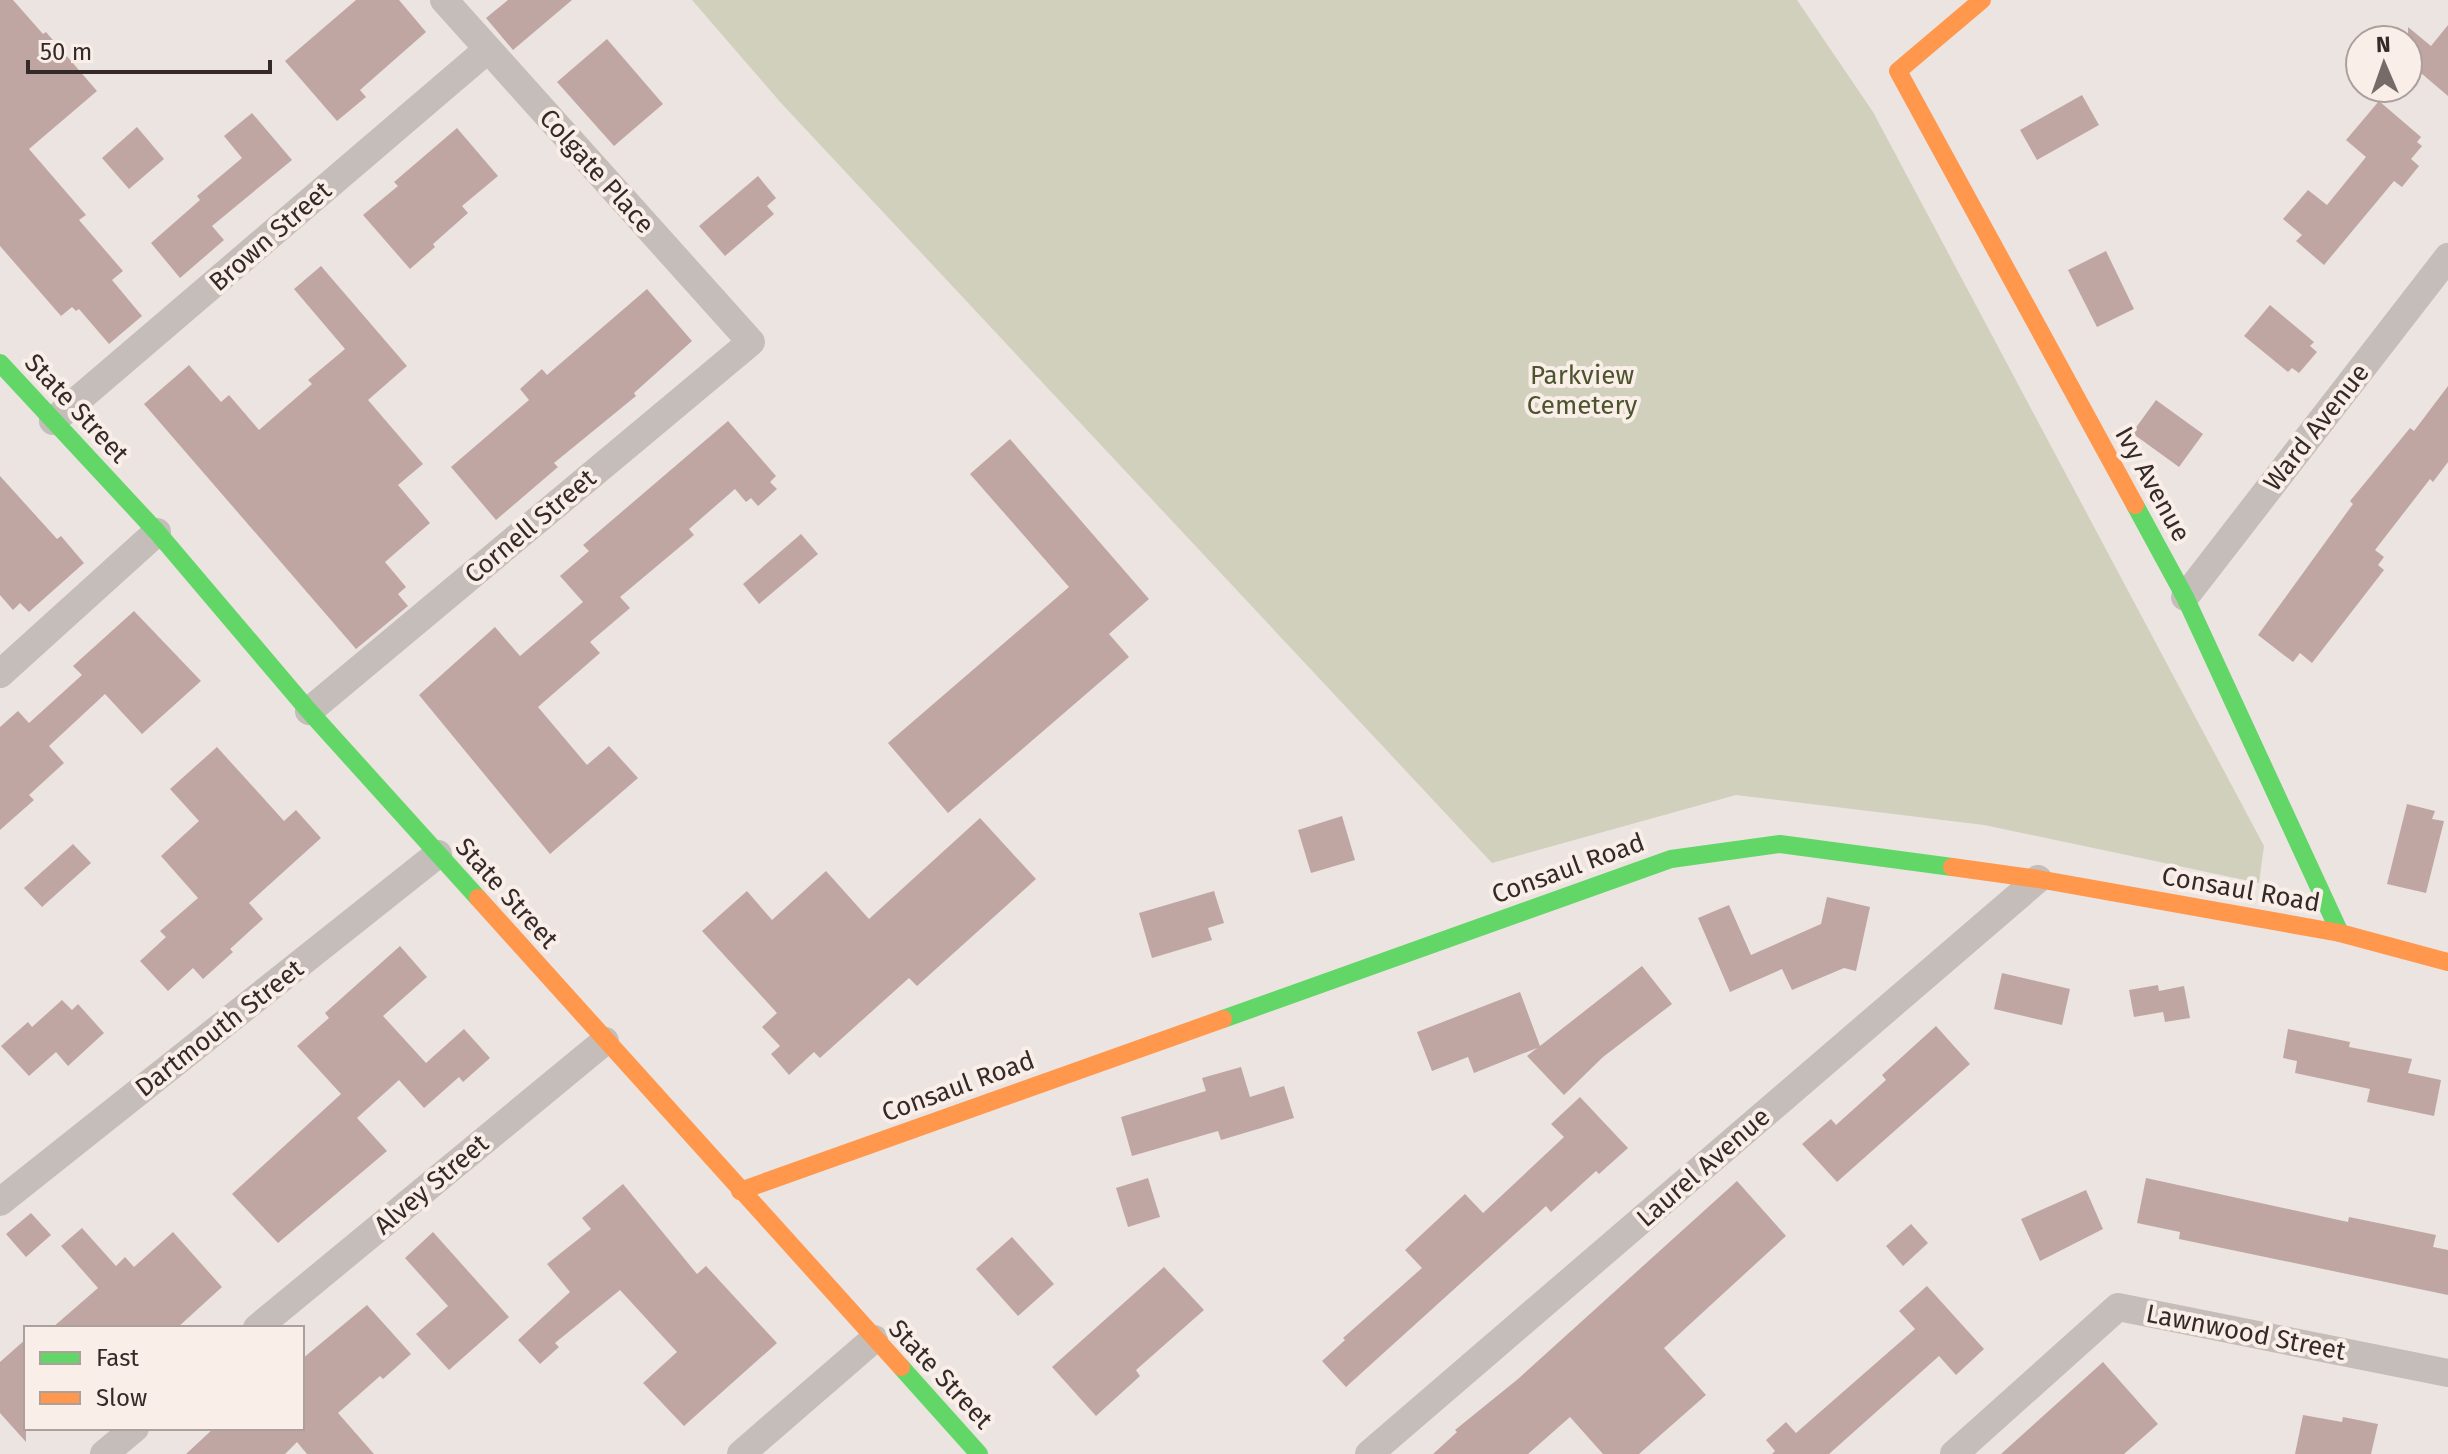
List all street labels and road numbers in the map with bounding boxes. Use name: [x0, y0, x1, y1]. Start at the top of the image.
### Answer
street label: Colgate Place: [533, 103, 661, 240]
street label: Brown Street: [203, 175, 338, 298]
street label: State Street: [18, 347, 135, 470]
street label: Ward Avenue: [2257, 358, 2376, 497]
street label: Ivy Avenue: [2108, 421, 2197, 547]
street label: Cornell Street: [459, 462, 603, 590]
street label: Consaul Road: [1488, 827, 1649, 910]
street label: State Street: [449, 832, 565, 955]
street label: Consaul Road: [2159, 860, 2322, 919]
street label: Dartmouth Street: [129, 953, 310, 1104]
street label: Consaul Road: [878, 1045, 1039, 1128]
street label: Laurel Avenue: [1630, 1101, 1776, 1234]
street label: Alvey Street: [368, 1127, 495, 1241]
street label: Lawnwood Street: [2144, 1298, 2349, 1367]
street label: State Street: [882, 1313, 999, 1436]

